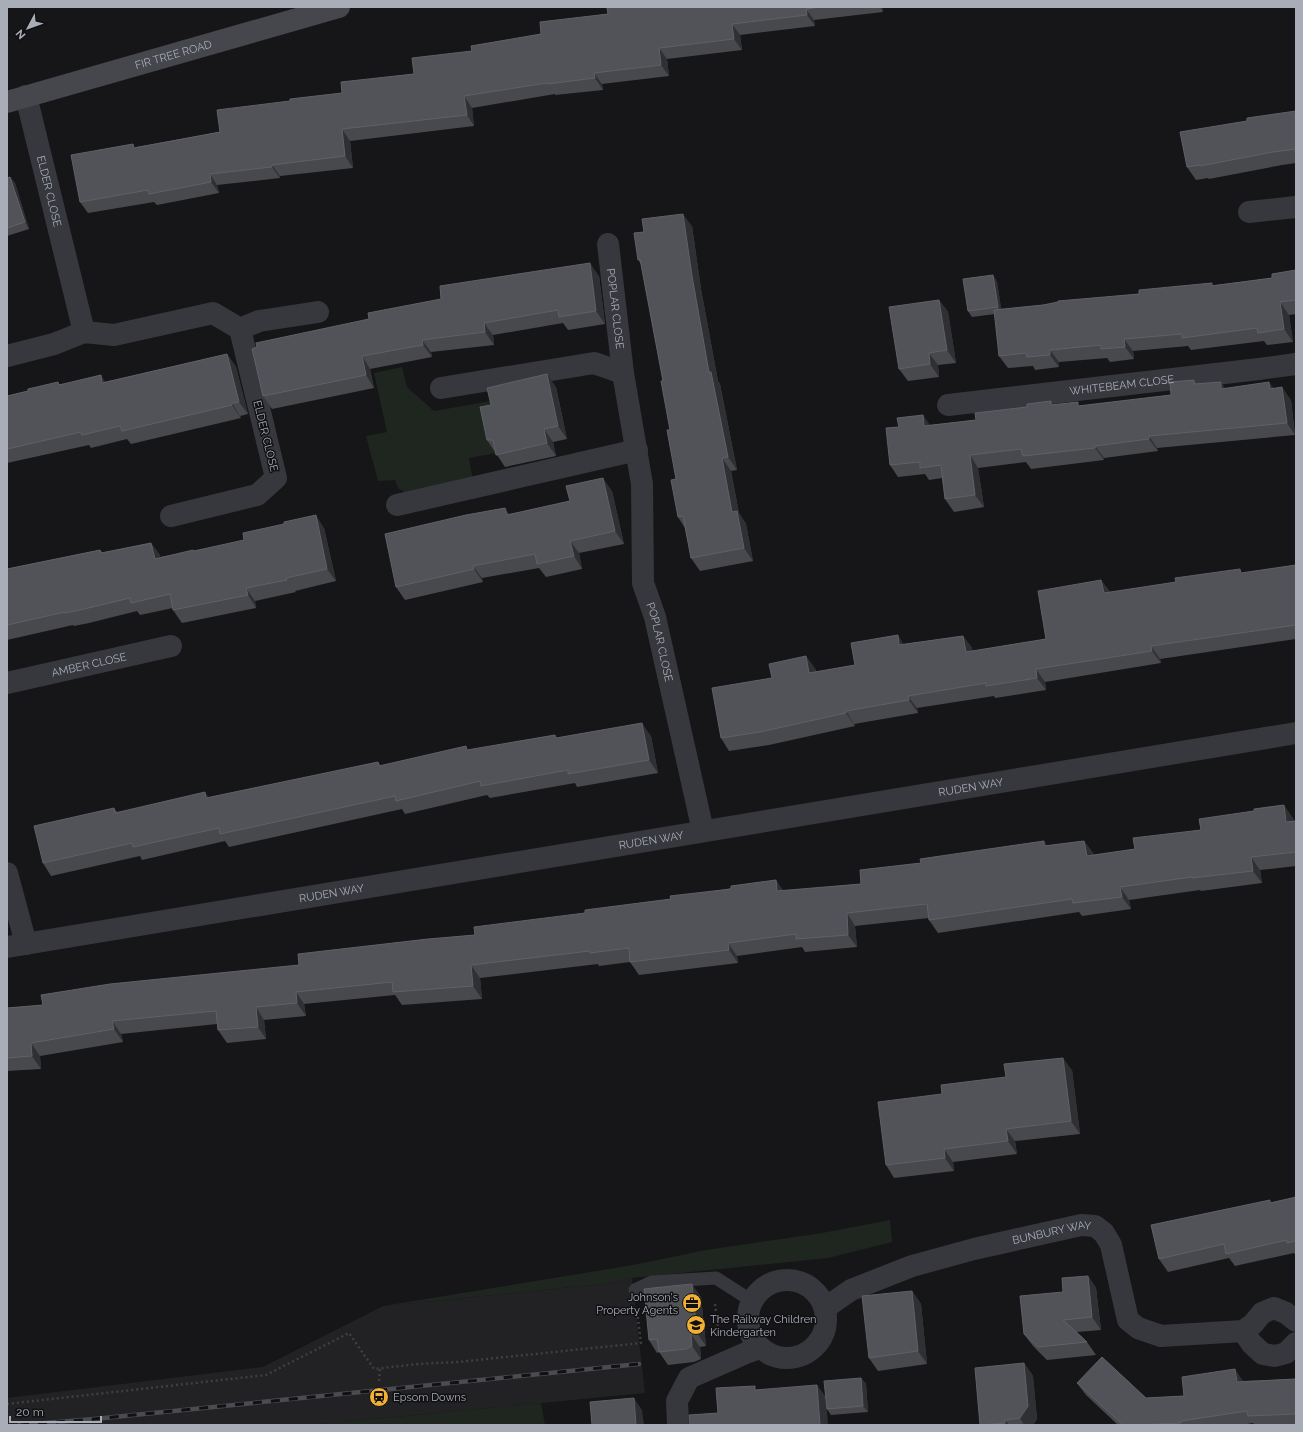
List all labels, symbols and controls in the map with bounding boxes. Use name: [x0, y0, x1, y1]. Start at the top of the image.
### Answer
north arrow: [8, 8, 48, 48]
text: N: [13, 27, 28, 42]
street label: FIR TREE ROAD: [133, 38, 214, 72]
street label: ELDER CLOSE: [34, 154, 64, 229]
street label: POPLAR CLOSE: [604, 268, 626, 350]
street label: WHITEBEAM CLOSE: [1069, 373, 1175, 398]
street label: ELDER CLOSE: [250, 399, 281, 473]
street label: POPLAR CLOSE: [643, 601, 675, 683]
street label: AMBER CLOSE: [50, 650, 128, 680]
street label: RUDEN WAY: [937, 776, 1004, 799]
street label: RUDEN WAY: [618, 829, 685, 852]
street label: RUDEN WAY: [298, 882, 365, 905]
street label: BUNBURY WAY: [1011, 1218, 1092, 1247]
place label: Johnson's Property Agents: [596, 1291, 678, 1317]
office icon: Johnson's Property Agents: [681, 1292, 703, 1314]
place label: The Railway Children Kindergarten: [710, 1313, 817, 1339]
school or university icon: The Railway Children Kindergarten: [685, 1314, 707, 1336]
station icon: Epsom Downs: [368, 1386, 390, 1408]
place label: Epsom Downs: [393, 1391, 466, 1404]
scale bar: [10, 1398, 101, 1424]
text: 20 m: [16, 1405, 44, 1419]

